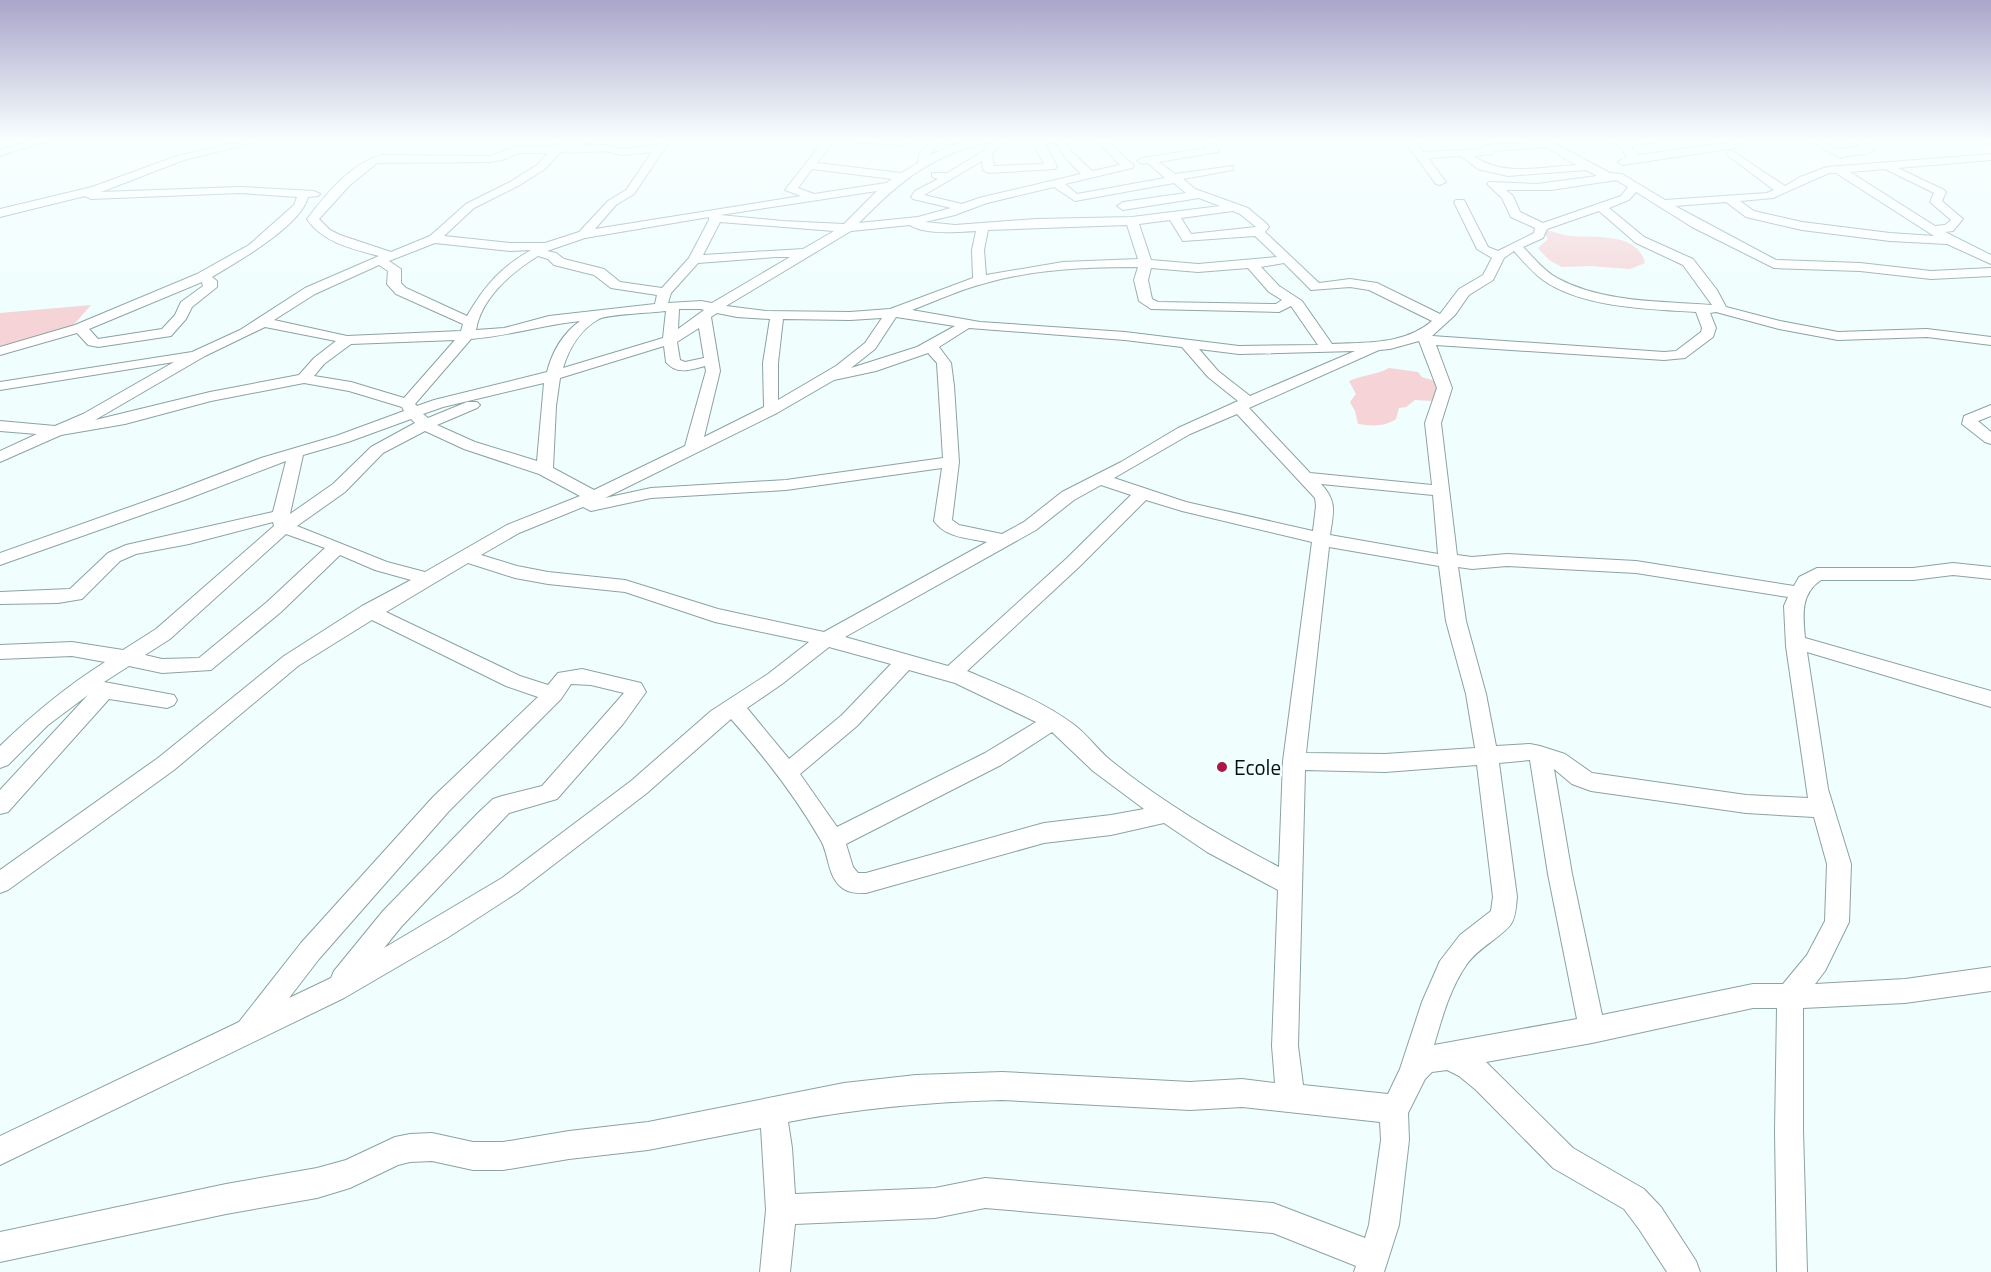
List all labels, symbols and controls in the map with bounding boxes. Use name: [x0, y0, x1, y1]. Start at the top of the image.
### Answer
place label: Ecole: [1234, 751, 1281, 783]
marker: Ecole: [1215, 760, 1229, 774]

